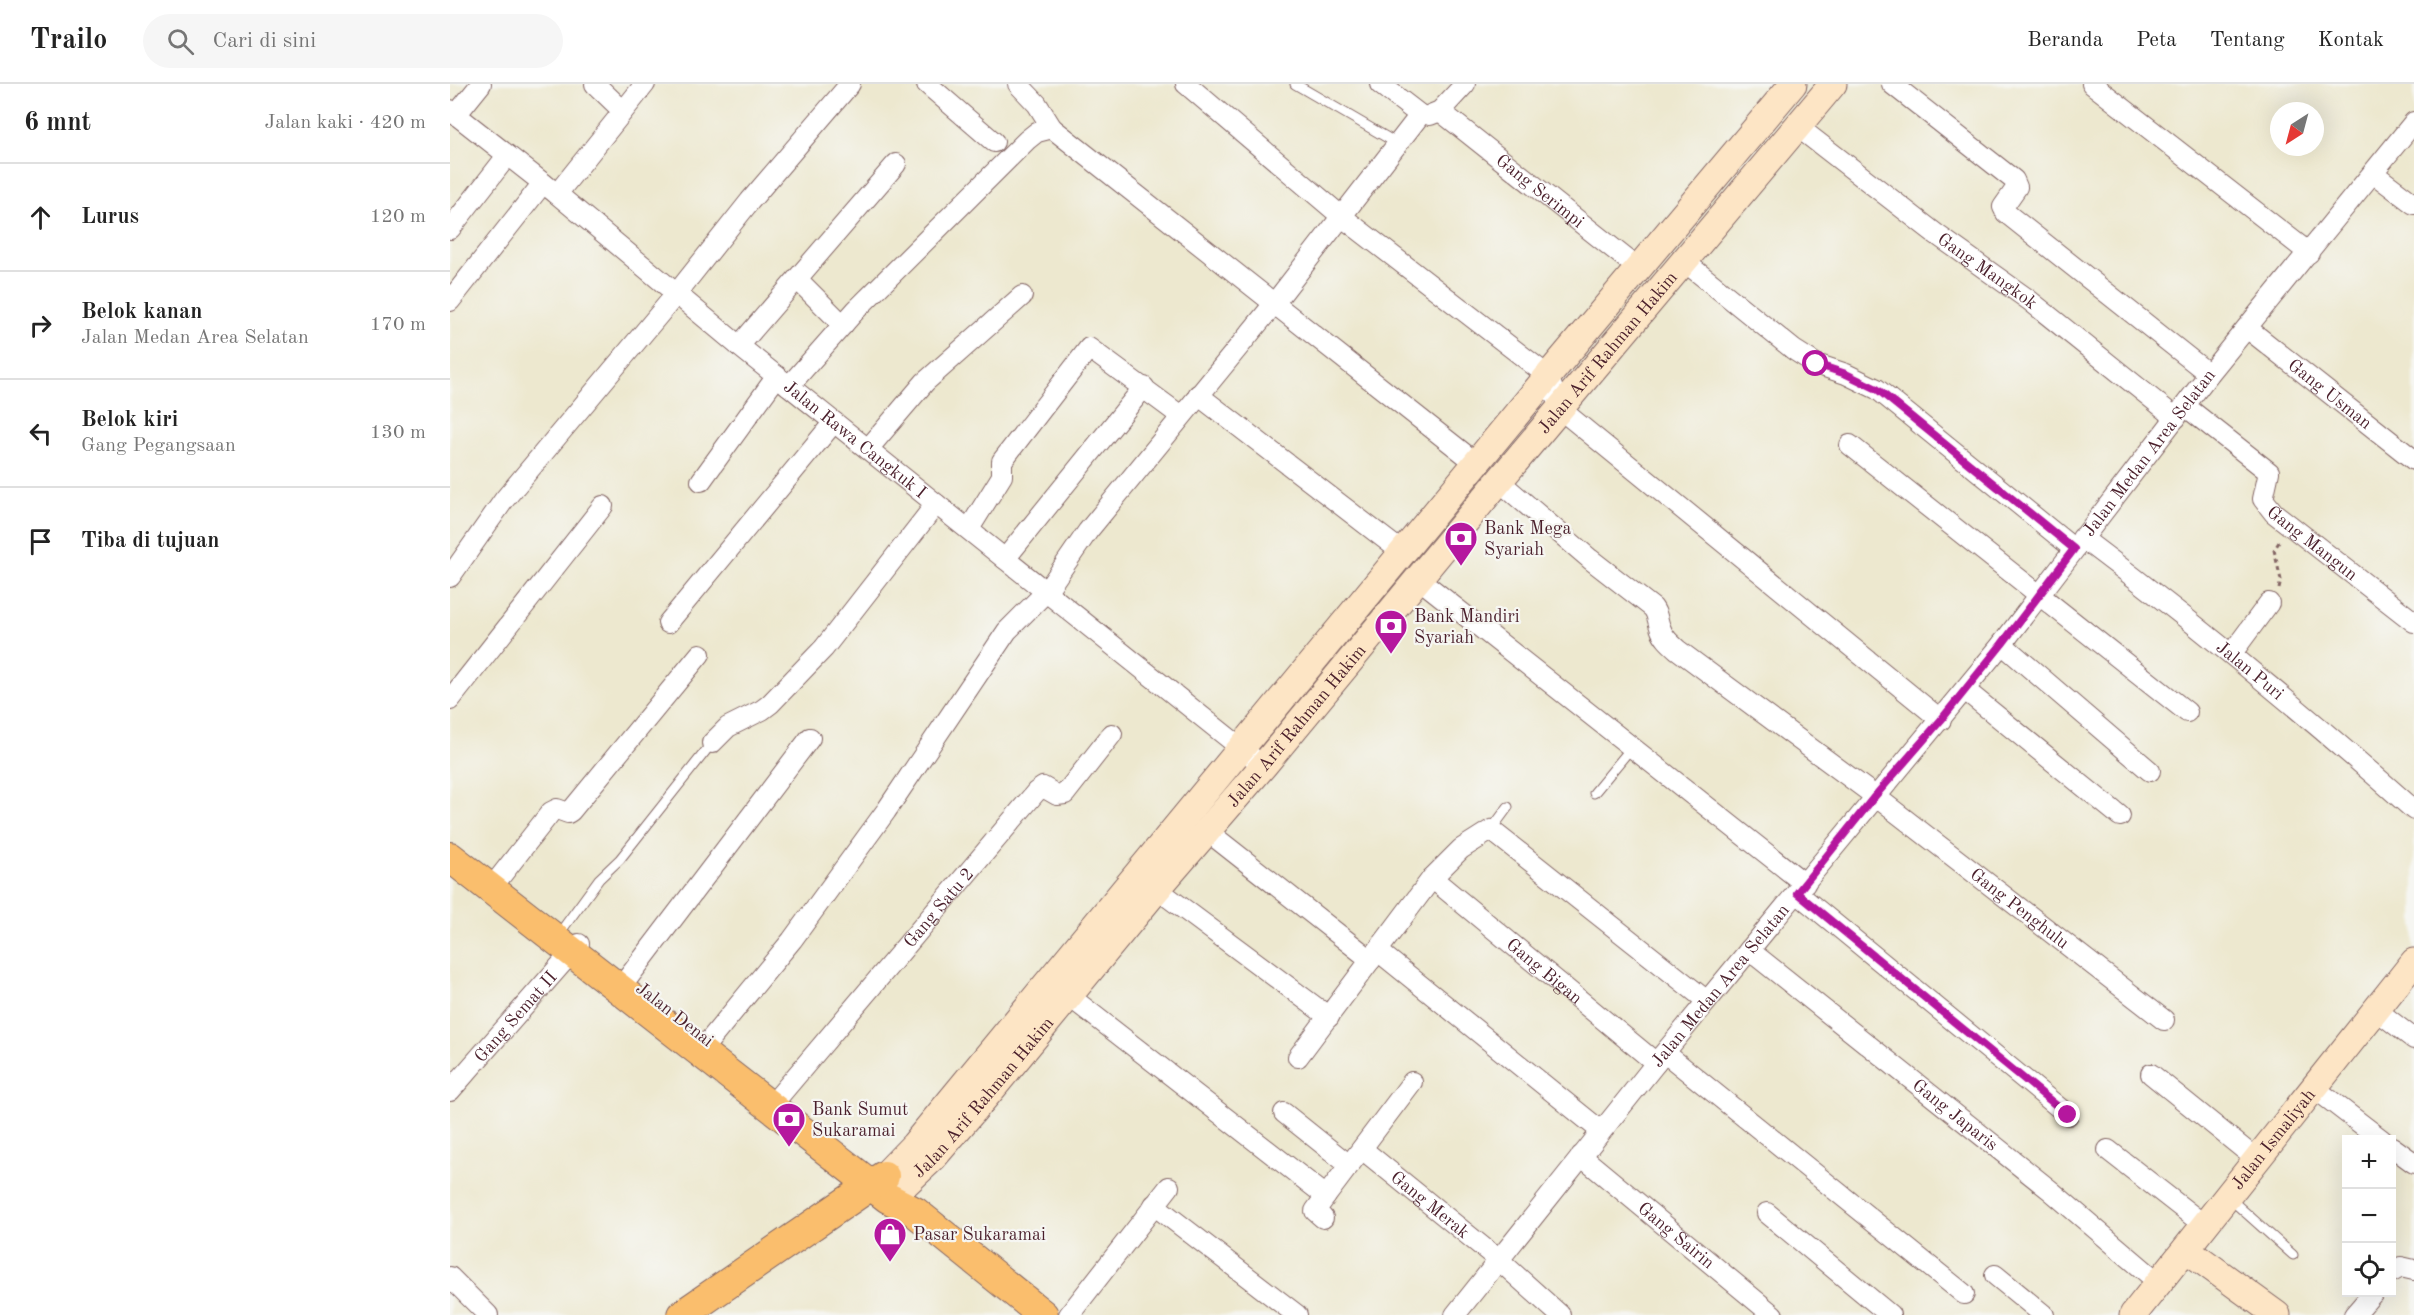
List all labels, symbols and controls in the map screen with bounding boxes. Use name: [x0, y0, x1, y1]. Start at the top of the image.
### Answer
search box: [143, 14, 563, 68]
icon: search: [164, 25, 197, 58]
text: Trailo: [30, 27, 107, 55]
text: Cari di sini: [212, 30, 316, 52]
text: Beranda: [2027, 30, 2103, 51]
text: Peta: [2136, 30, 2177, 51]
text: Tentang: [2210, 30, 2285, 51]
text: Kontak: [2318, 30, 2384, 51]
north arrow: [2270, 102, 2324, 156]
text: 6 mnt: [24, 110, 91, 136]
text: Jalan kaki · 420 m: [264, 113, 426, 133]
street label: Gang Serimpi: [1492, 151, 1587, 232]
icon: ahead: [24, 201, 57, 234]
text: Lurus: [81, 206, 139, 228]
text: 120 m: [370, 207, 426, 227]
street label: Gang Mangkok: [1934, 230, 2040, 313]
street label: Jalan Arif Rahman Hakim: [1535, 268, 1681, 437]
text: Belok kanan: [81, 301, 203, 323]
icon: right: [24, 309, 57, 342]
text: 170 m: [370, 315, 426, 335]
text: Jalan Medan Area Selatan: [81, 328, 309, 348]
route start: [1802, 350, 1828, 376]
street label: Gang Usman: [2284, 356, 2375, 433]
street label: Jalan Medan Area Selatan: [2080, 366, 2219, 540]
street label: Jalan Rawa Cangkuk I: [780, 378, 929, 502]
text: Belok kiri: [81, 409, 178, 431]
icon: left: [24, 417, 57, 450]
text: 130 m: [370, 423, 426, 443]
text: Gang Pegangsaan: [81, 436, 236, 456]
street label: Gang Mangun: [2263, 503, 2361, 585]
bank icon: Bank Mega Syariah: [1443, 520, 1479, 567]
place label: Bank Mega Syariah: [1484, 520, 1572, 559]
icon: arrive: [24, 525, 57, 558]
text: Tiba di tujuan: [81, 530, 219, 552]
bank icon: Bank Mandiri Syariah: [1373, 608, 1409, 655]
place label: Bank Mandiri Syariah: [1414, 608, 1520, 647]
street label: Jalan Puri: [2213, 638, 2287, 704]
street label: Jalan Arif Rahman Hakim: [1224, 642, 1370, 811]
street label: Gang Satu 2: [901, 865, 978, 951]
street label: Gang Penghulu: [1966, 865, 2072, 953]
street label: Jalan Medan Area Selatan: [1649, 901, 1793, 1071]
street label: Gang Bigan: [1503, 935, 1585, 1008]
street label: Gang Semat II: [471, 968, 561, 1066]
street label: Jalan Denai: [632, 979, 717, 1051]
street label: Jalan Arif Rahman Hakim: [910, 1014, 1057, 1182]
street label: Gang Japaris: [1909, 1076, 2001, 1155]
street label: Jalan Ismaliyah: [2229, 1086, 2319, 1193]
bank icon: Bank Sumut Sukaramai: [771, 1101, 807, 1148]
place label: Bank Sumut Sukaramai: [812, 1101, 908, 1140]
route end: [2054, 1101, 2080, 1127]
map controls: [2342, 1135, 2396, 1297]
button: +: [2342, 1135, 2396, 1189]
street label: Gang Merak: [1387, 1168, 1472, 1242]
button: −: [2342, 1189, 2396, 1243]
street label: Gang Sairin: [1634, 1199, 1718, 1273]
shop icon: Pasar Sukaramai: [872, 1216, 908, 1263]
place label: Pasar Sukaramai: [913, 1226, 1046, 1244]
button: locate: [2342, 1243, 2396, 1297]

